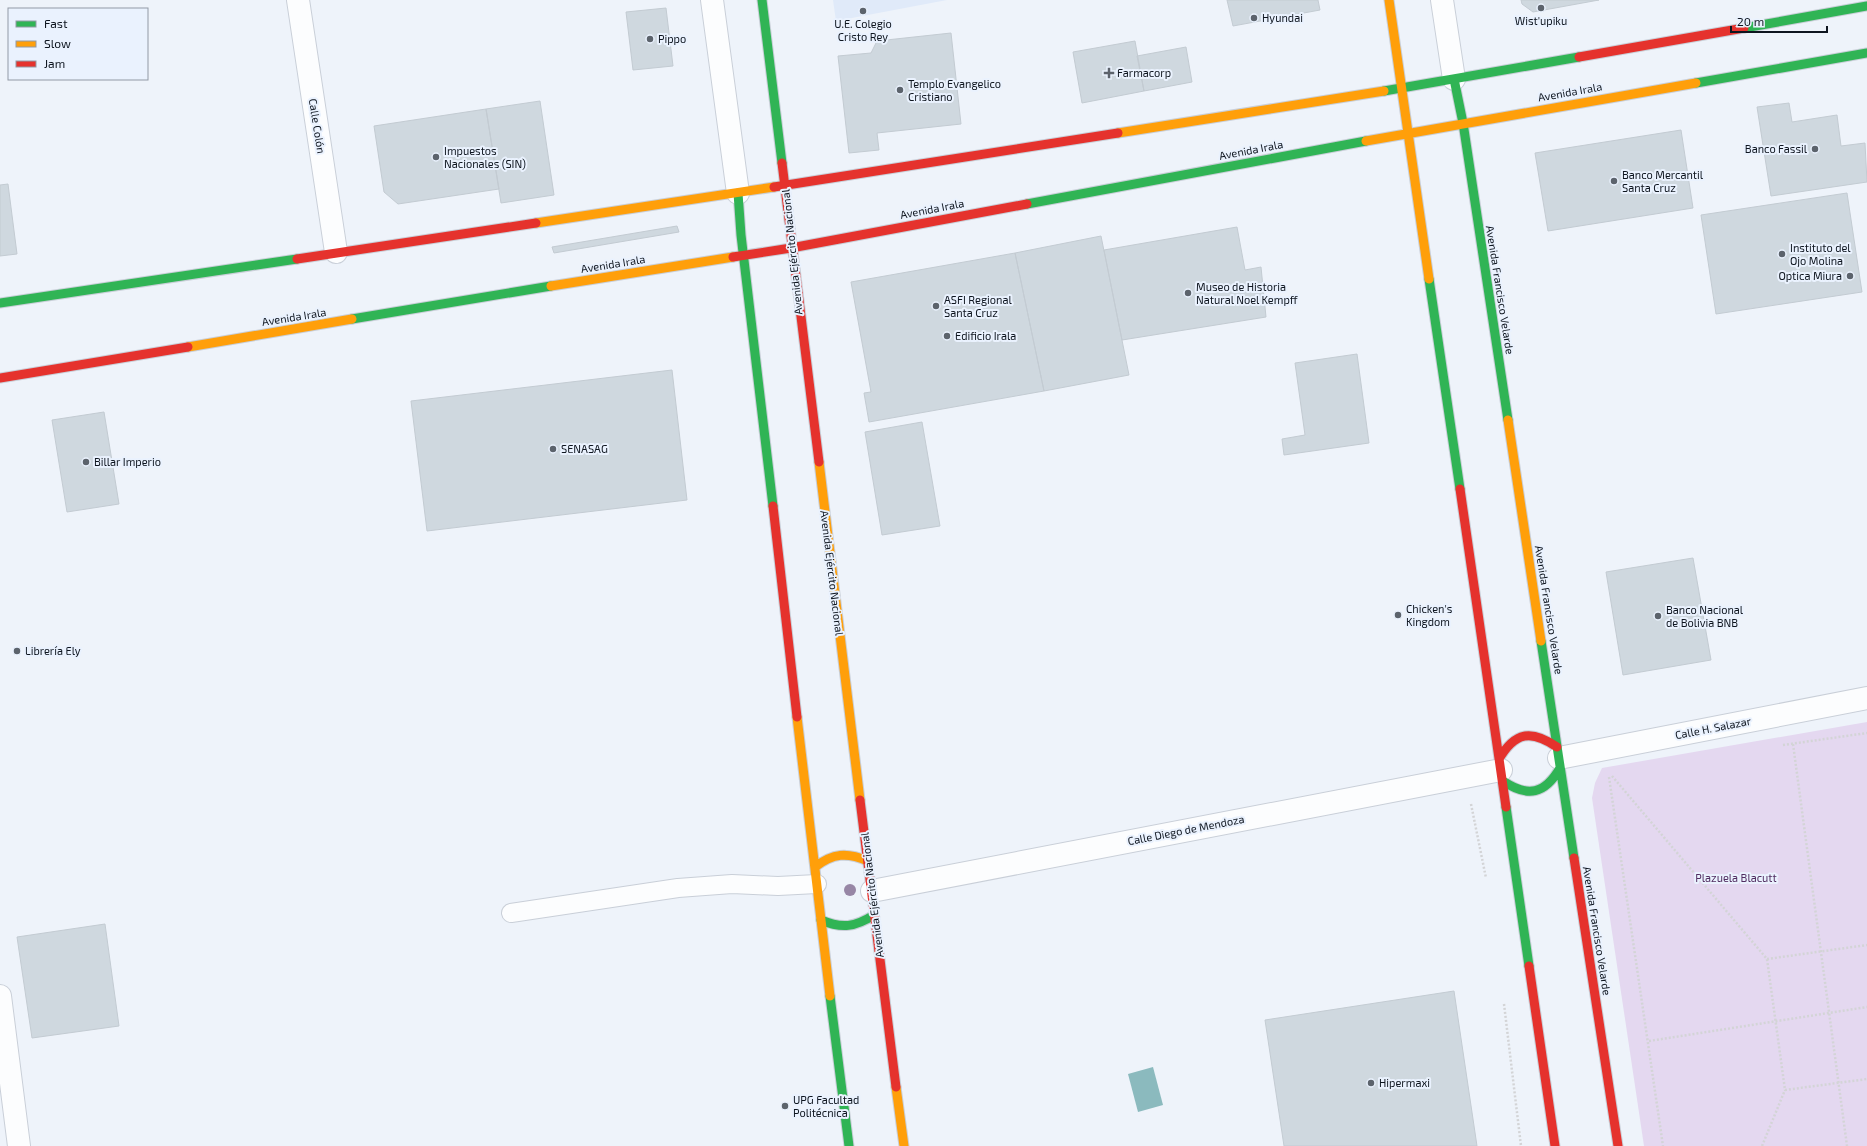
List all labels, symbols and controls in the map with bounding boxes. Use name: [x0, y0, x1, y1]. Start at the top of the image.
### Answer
marker: Wist'upiku: [1536, 3, 1546, 13]
marker: U.E. Colegio Cristo Rey: [858, 6, 868, 16]
legend: [8, 8, 148, 80]
scale bar: [1731, 8, 1827, 34]
place label: Hyundai: [1262, 11, 1303, 24]
marker: Hyundai: [1249, 13, 1259, 23]
place label: Wist'upiku: [1515, 14, 1567, 27]
text: 20 m: [1737, 14, 1764, 28]
text: Fast: [44, 16, 68, 30]
place label: U.E. Colegio Cristo Rey: [834, 17, 892, 43]
place label: Pippo: [658, 32, 686, 45]
marker: Pippo: [645, 34, 655, 44]
text: Slow: [44, 36, 71, 50]
text: Jam: [44, 56, 65, 70]
place label: Farmacorp: [1117, 66, 1171, 79]
marker: Farmacorp: [1104, 68, 1114, 78]
place label: Templo Evangelico Cristiano: [908, 77, 1001, 103]
street label: Avenida Irala: [1537, 79, 1603, 104]
marker: Templo Evangelico Cristiano: [895, 85, 905, 95]
street label: Calle Colón: [307, 97, 328, 154]
street label: Avenida Irala: [1218, 137, 1284, 162]
place label: Banco Fassil: [1745, 142, 1808, 155]
place label: Impuestos Nacionales (SIN): [444, 144, 526, 170]
marker: Banco Fassil: [1810, 144, 1820, 154]
marker: Impuestos Nacionales (SIN): [431, 152, 441, 162]
place label: Banco Mercantil Santa Cruz: [1622, 168, 1704, 194]
marker: Banco Mercantil Santa Cruz: [1609, 176, 1619, 186]
street label: Avenida Ejército Nacional: [778, 188, 806, 315]
street label: Avenida Irala: [899, 196, 965, 221]
street label: Avenida Francisco Velarde: [1484, 225, 1517, 355]
place label: Instituto del Ojo Molina: [1790, 241, 1851, 268]
marker: Instituto del Ojo Molina: [1777, 249, 1787, 259]
street label: Avenida Irala: [580, 252, 646, 275]
place label: Optica Miura: [1778, 269, 1842, 282]
marker: Optica Miura: [1845, 271, 1855, 281]
place label: Museo de Historia Natural Noel Kempff: [1196, 280, 1298, 306]
marker: Museo de Historia Natural Noel Kempff: [1183, 288, 1193, 298]
place label: ASFI Regional Santa Cruz: [944, 293, 1012, 319]
marker: ASFI Regional Santa Cruz: [931, 301, 941, 311]
street label: Avenida Irala: [261, 305, 327, 328]
place label: Edificio Irala: [955, 329, 1016, 342]
marker: Edificio Irala: [942, 331, 952, 341]
place label: SENASAG: [561, 442, 608, 455]
marker: SENASAG: [548, 444, 558, 454]
place label: Billar Imperio: [94, 455, 161, 468]
marker: Billar Imperio: [81, 457, 91, 467]
street label: Avenida Ejército Nacional: [817, 510, 847, 637]
street label: Avenida Francisco Velarde: [1533, 545, 1566, 675]
place label: Chicken's Kingdom: [1406, 602, 1453, 628]
place label: Banco Nacional de Bolivia BNB: [1666, 603, 1744, 629]
marker: Chicken's Kingdom: [1393, 610, 1403, 620]
marker: Banco Nacional de Bolivia BNB: [1653, 611, 1663, 621]
place label: Librería Ely: [25, 644, 81, 657]
marker: Librería Ely: [12, 646, 22, 656]
street label: Calle H. Salazar: [1674, 714, 1753, 741]
street label: Calle Diego de Mendoza: [1126, 812, 1245, 847]
street label: Avenida Ejército Nacional: [857, 831, 887, 958]
street label: Avenida Francisco Velarde: [1581, 866, 1614, 996]
park label: Plazuela Blacutt: [1695, 871, 1777, 884]
place label: Hipermaxi: [1379, 1076, 1430, 1089]
marker: Hipermaxi: [1366, 1078, 1376, 1088]
place label: UPG Facultad Politécnica: [793, 1093, 859, 1119]
marker: UPG Facultad Politécnica: [780, 1101, 790, 1111]

